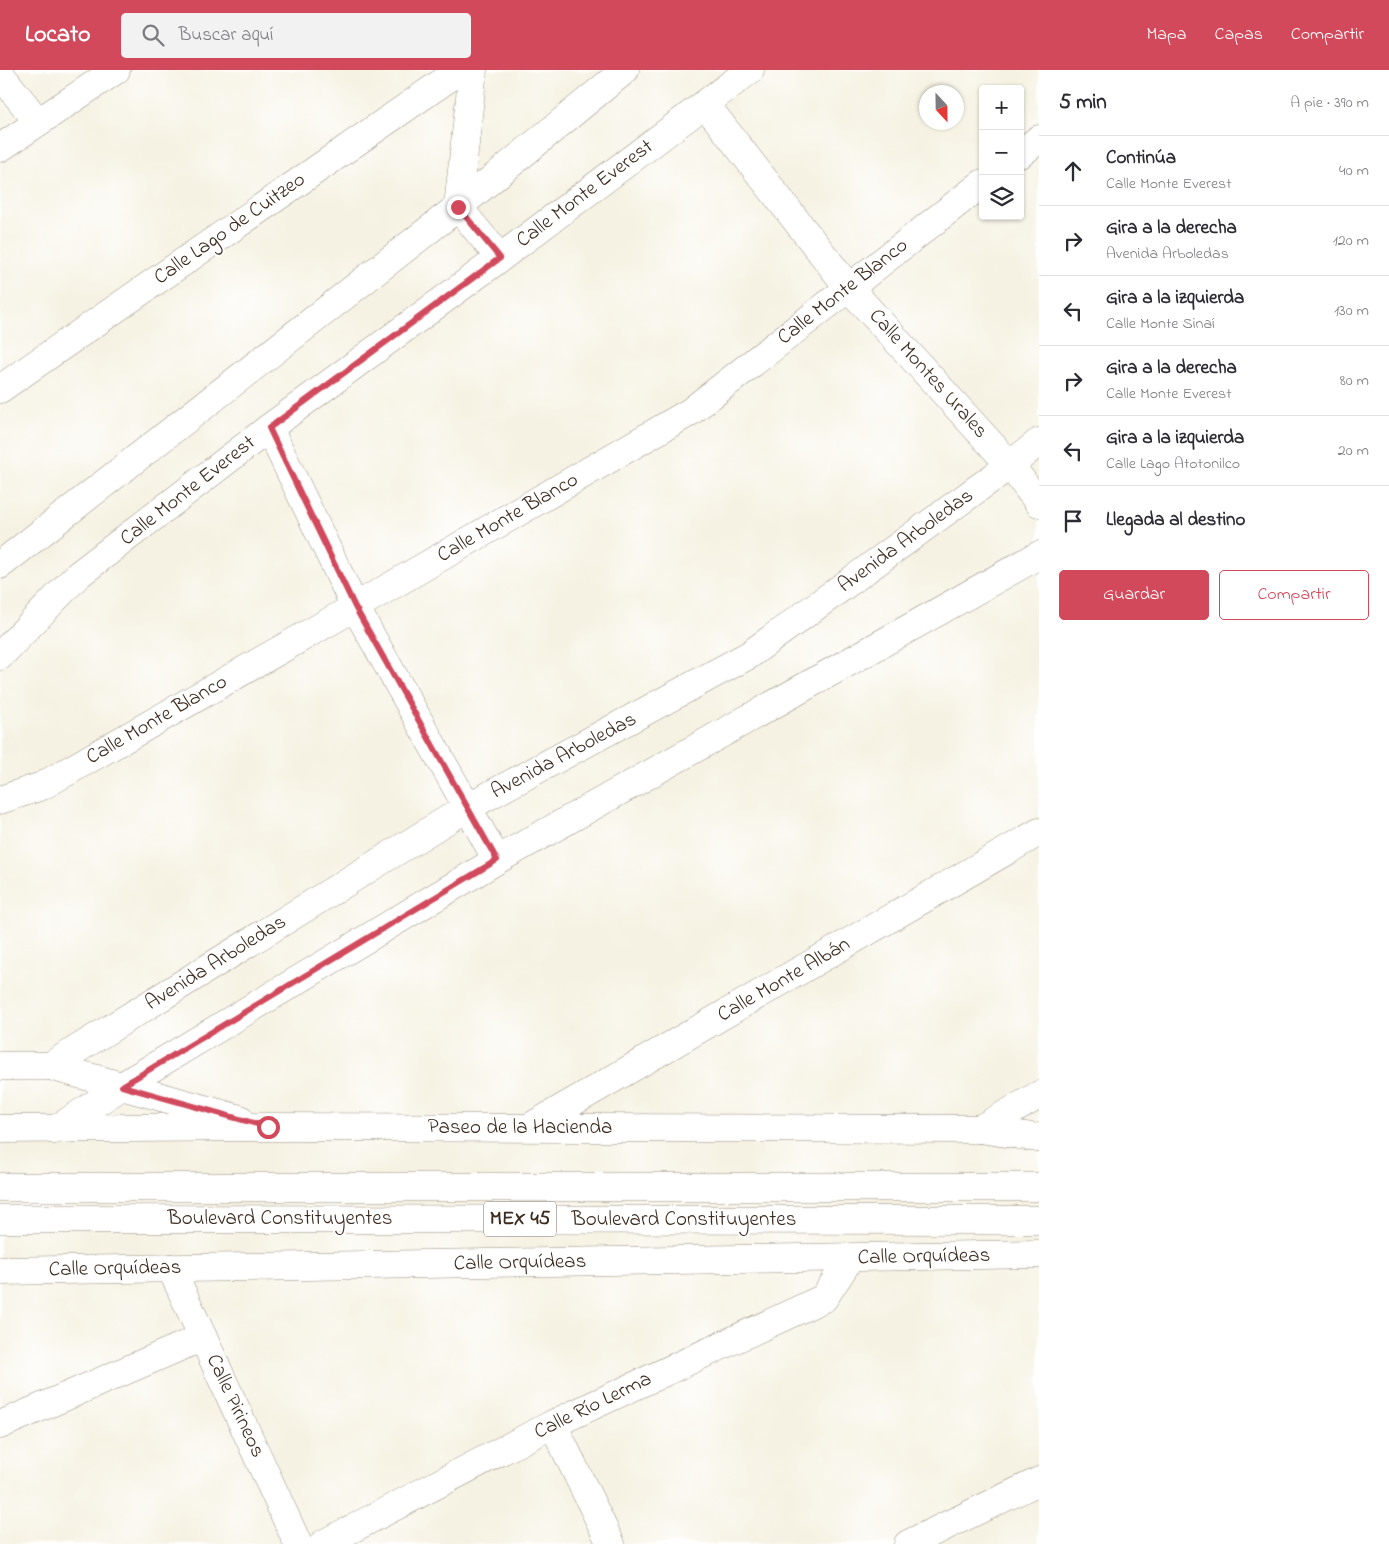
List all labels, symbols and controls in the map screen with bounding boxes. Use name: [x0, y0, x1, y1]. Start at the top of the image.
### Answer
search box: [121, 13, 471, 58]
text: Locato: [25, 18, 91, 53]
icon: search: [139, 21, 167, 49]
text: Buscar aquí: [179, 22, 274, 49]
text: Mapa: [1146, 22, 1187, 48]
text: Capas: [1215, 22, 1263, 48]
text: Compartir: [1291, 22, 1364, 48]
north arrow: [919, 85, 964, 130]
map controls: [979, 85, 1024, 220]
button: +: [979, 85, 1024, 130]
text: 5 min: [1059, 88, 1107, 118]
text: A pie · 390 m: [1290, 91, 1369, 115]
button: −: [979, 130, 1024, 175]
street label: Calle Monte Everest: [510, 132, 660, 256]
text: Continúa: [1106, 145, 1176, 172]
icon: ahead: [1059, 157, 1087, 185]
text: 40 m: [1339, 159, 1369, 183]
street label: Calle Lago de Cuitzeo: [148, 165, 313, 294]
text: Calle Monte Everest: [1106, 172, 1232, 196]
button: layers: [979, 175, 1024, 220]
route end: [447, 196, 470, 219]
text: Gira a la derecha: [1106, 215, 1237, 242]
icon: right: [1059, 227, 1087, 255]
text: 120 m: [1333, 229, 1369, 253]
street label: Calle Monte Blanco: [771, 231, 915, 353]
text: Avenida Arboledas: [1106, 242, 1229, 266]
text: Gira a la izquierda: [1106, 285, 1244, 312]
icon: left: [1059, 297, 1087, 325]
text: 130 m: [1334, 299, 1369, 323]
street label: Calle Montes Urales: [861, 302, 995, 446]
text: Calle Monte Sinaí: [1106, 312, 1215, 336]
text: Gira a la derecha: [1106, 355, 1237, 382]
icon: right: [1059, 367, 1087, 395]
text: 80 m: [1340, 369, 1369, 393]
text: Calle Monte Everest: [1106, 382, 1232, 406]
text: Gira a la izquierda: [1106, 425, 1244, 452]
street label: Calle Monte Everest: [114, 428, 262, 554]
icon: left: [1059, 437, 1087, 465]
text: 20 m: [1338, 439, 1369, 463]
text: Calle Lago Atotonilco: [1106, 452, 1240, 476]
street label: Calle Monte Blanco: [432, 465, 584, 571]
street label: Avenida Arboledas: [832, 481, 980, 601]
icon: arrive: [1059, 507, 1087, 535]
text: Llegada al destino: [1106, 507, 1245, 534]
button: Guardar: [1059, 570, 1209, 620]
button: Compartir: [1219, 570, 1369, 620]
street label: Calle Monte Blanco: [81, 667, 233, 773]
street label: Avenida Arboledas: [486, 705, 642, 807]
street label: Avenida Arboledas: [140, 908, 292, 1018]
street label: Calle Monte Albán: [712, 930, 856, 1030]
street label: Paseo de la Hacienda: [428, 1113, 612, 1143]
route start: [257, 1116, 280, 1139]
road number: MEX 45: [484, 1202, 556, 1236]
street label: Boulevard Constituyentes: [167, 1204, 392, 1236]
street label: Boulevard Constituyentes: [571, 1205, 796, 1237]
street label: Calle Orquídeas: [857, 1241, 991, 1273]
street label: Calle Orquídeas: [453, 1247, 587, 1279]
street label: Calle Orquídeas: [48, 1253, 182, 1285]
street label: Calle Pirineos: [198, 1349, 272, 1463]
street label: Calle Río Lerma: [529, 1365, 657, 1447]

